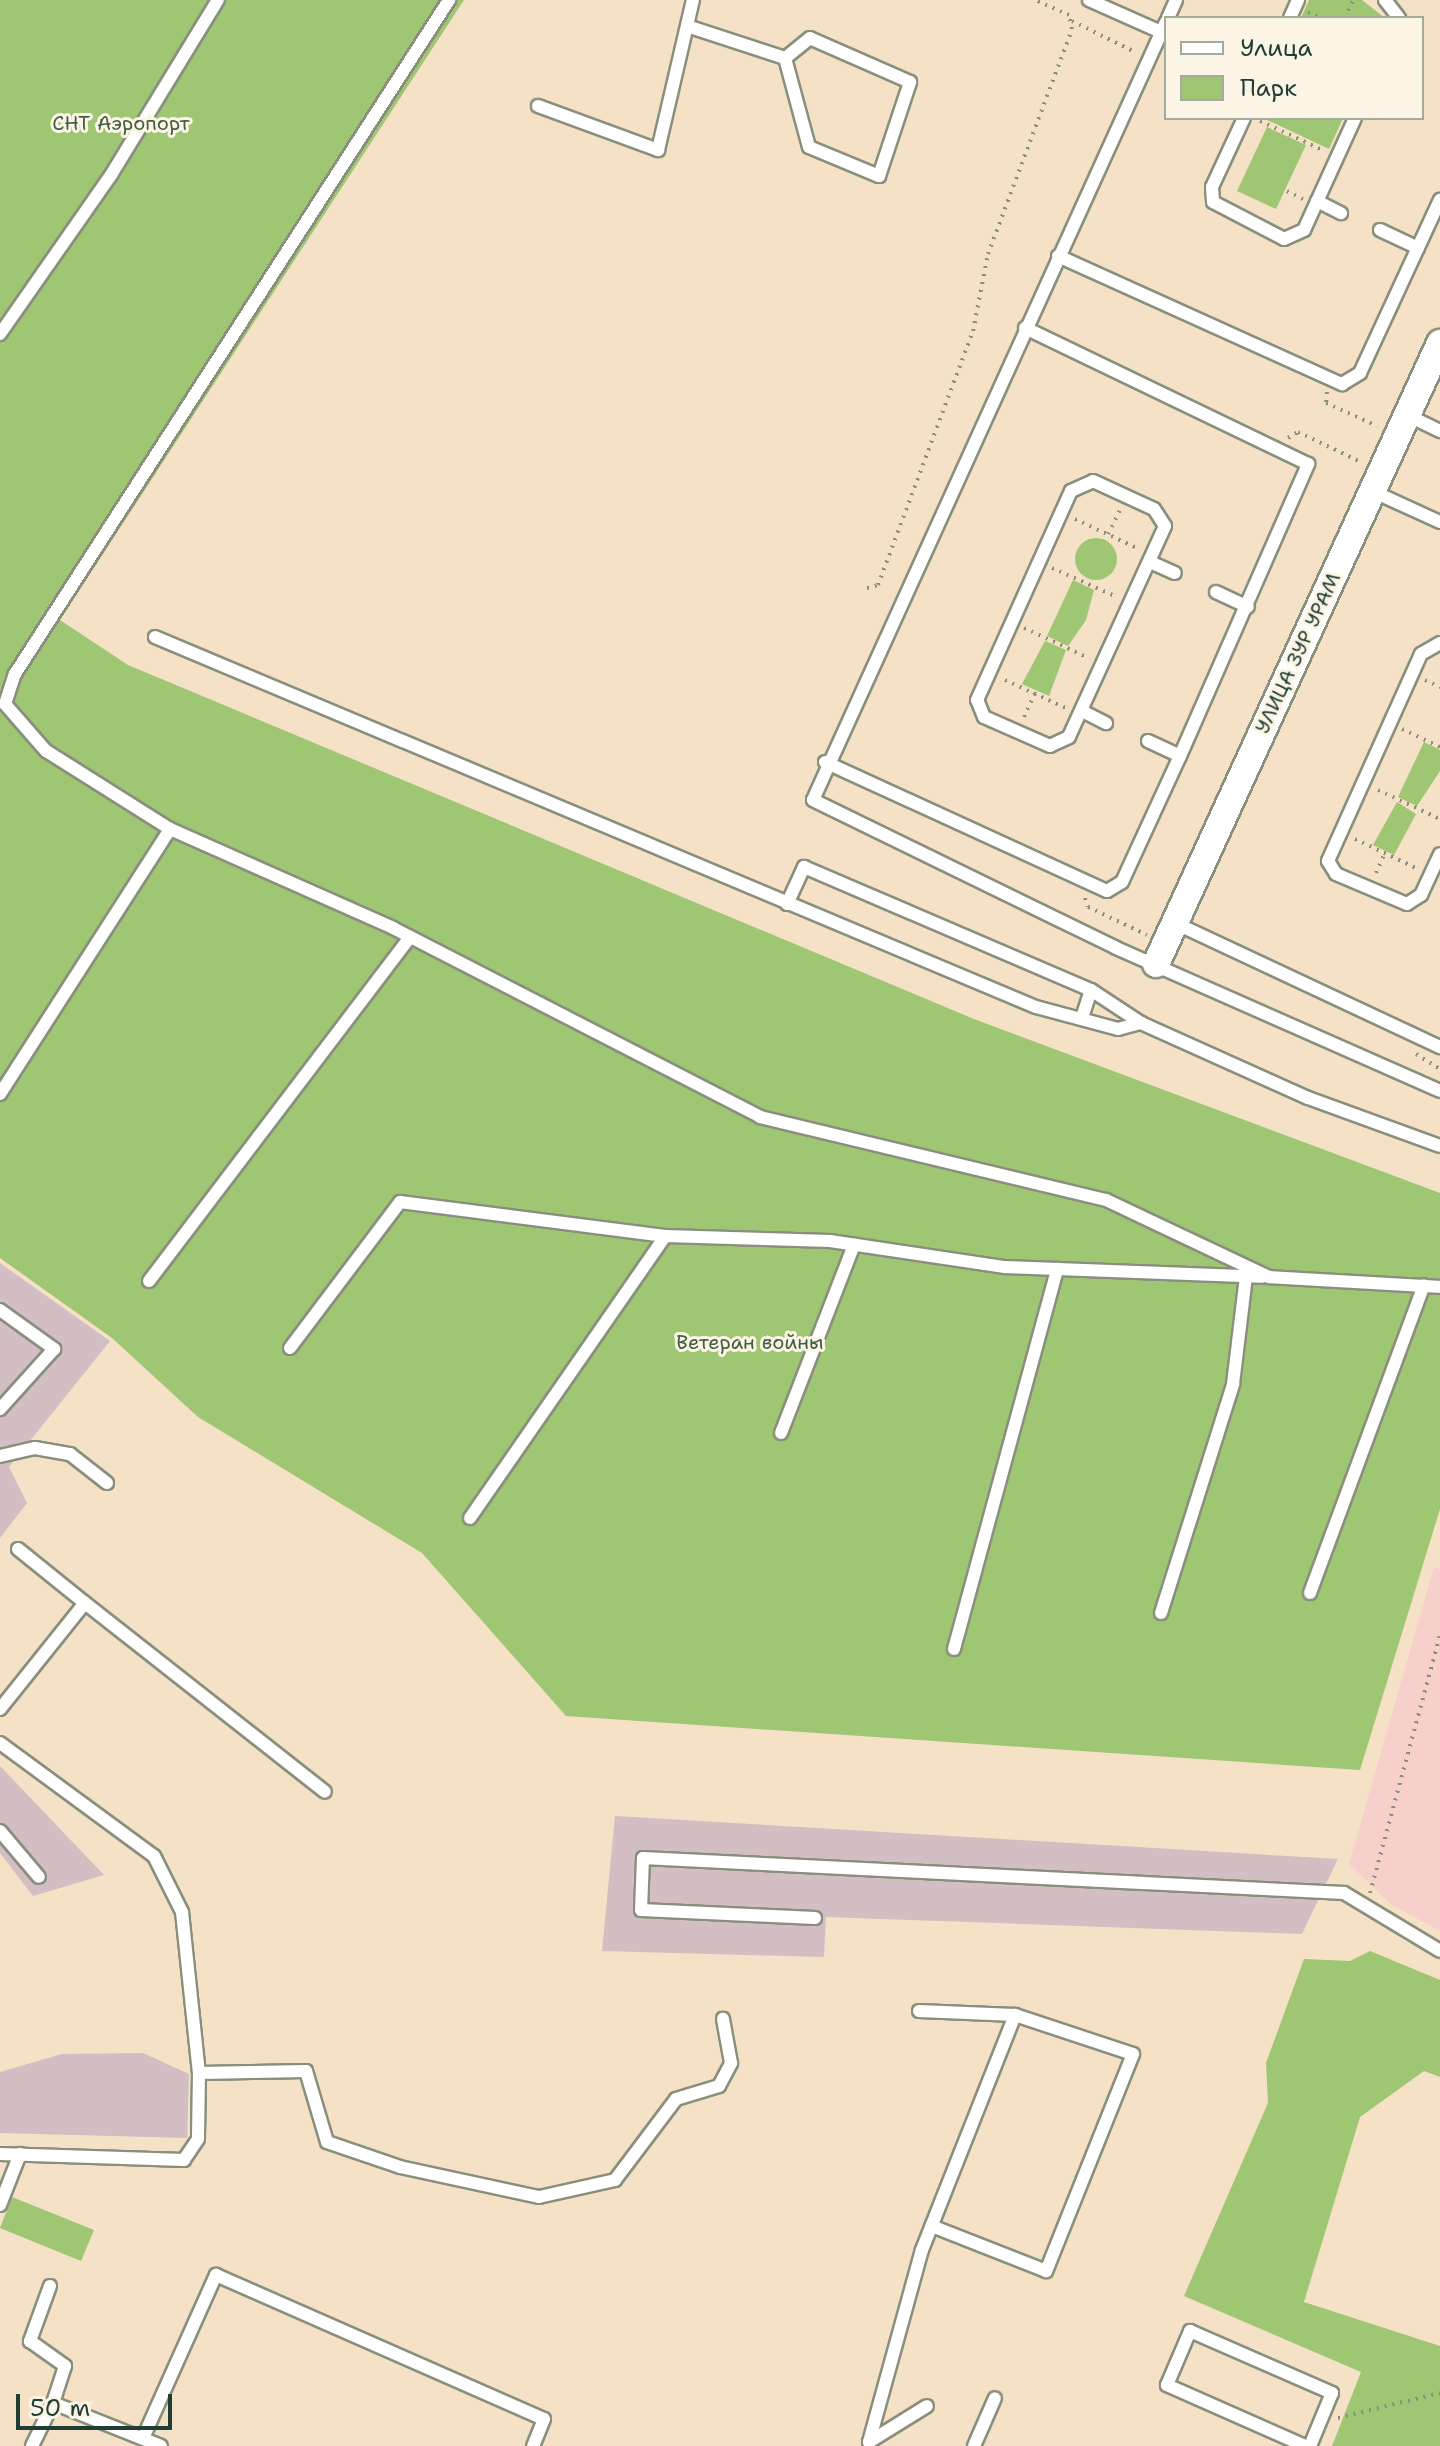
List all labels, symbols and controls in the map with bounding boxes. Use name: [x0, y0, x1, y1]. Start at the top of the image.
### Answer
legend: [1164, 16, 1424, 120]
text: Улица: [1240, 32, 1313, 64]
text: Парк: [1240, 72, 1297, 104]
park label: СНТ Аэропорт: [52, 111, 190, 135]
street label: УЛИЦА ЗУР УРАМ: [1250, 569, 1346, 737]
park label: Ветеран войны: [676, 1330, 824, 1354]
scale bar: [20, 2378, 176, 2428]
text: 50 m: [30, 2392, 90, 2424]

